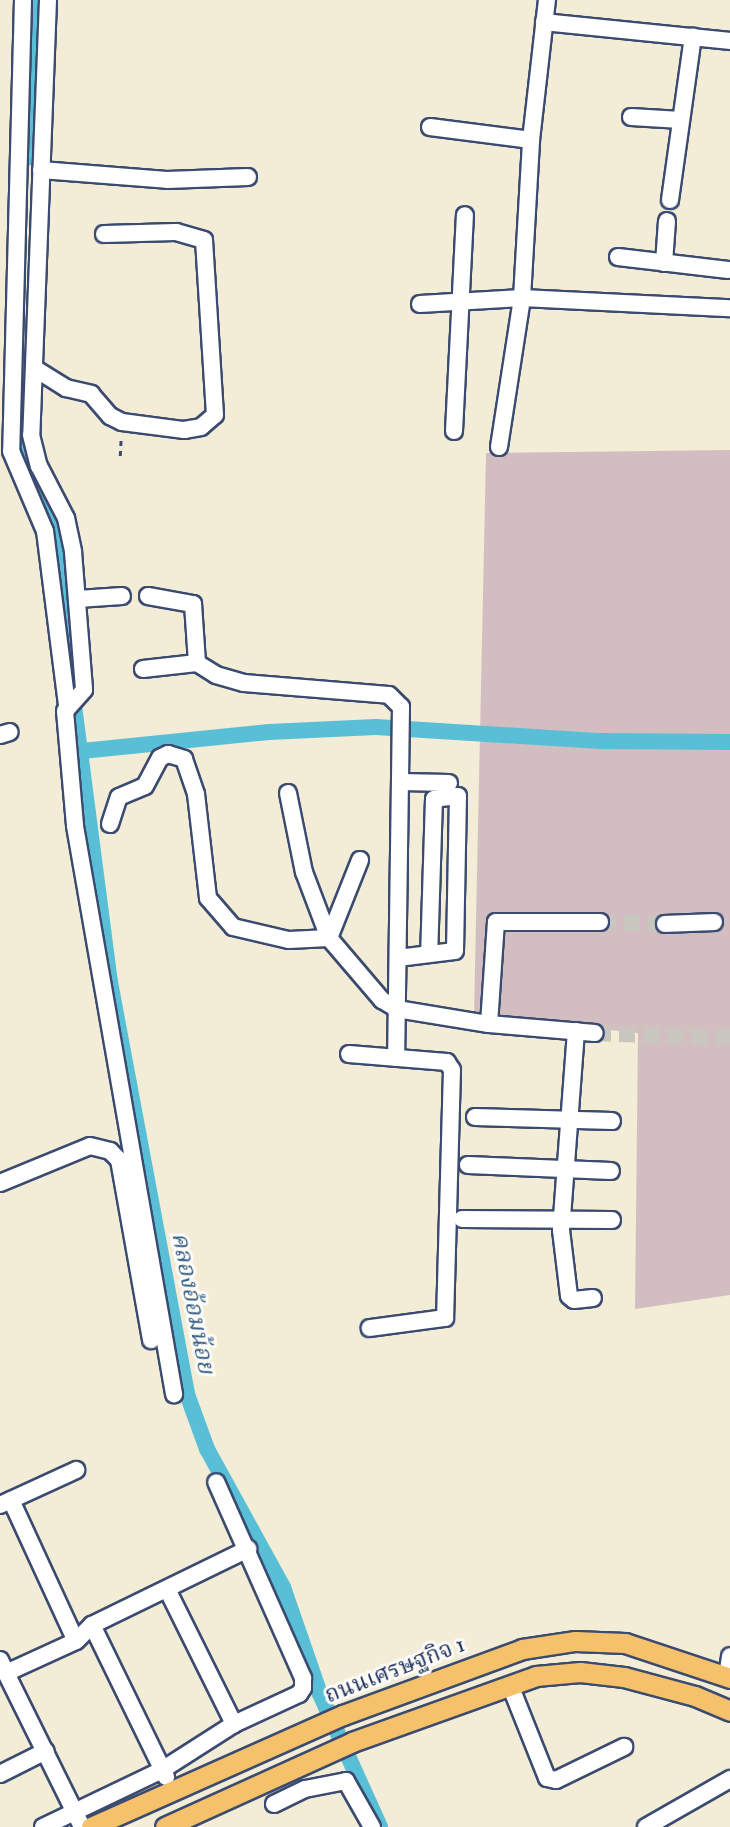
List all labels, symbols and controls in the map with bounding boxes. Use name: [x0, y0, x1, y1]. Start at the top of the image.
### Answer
water label: คลองอ้อมน้อย: [165, 1230, 221, 1376]
street label: ถนนเศรษฐกิจ 1: [321, 1631, 469, 1709]

